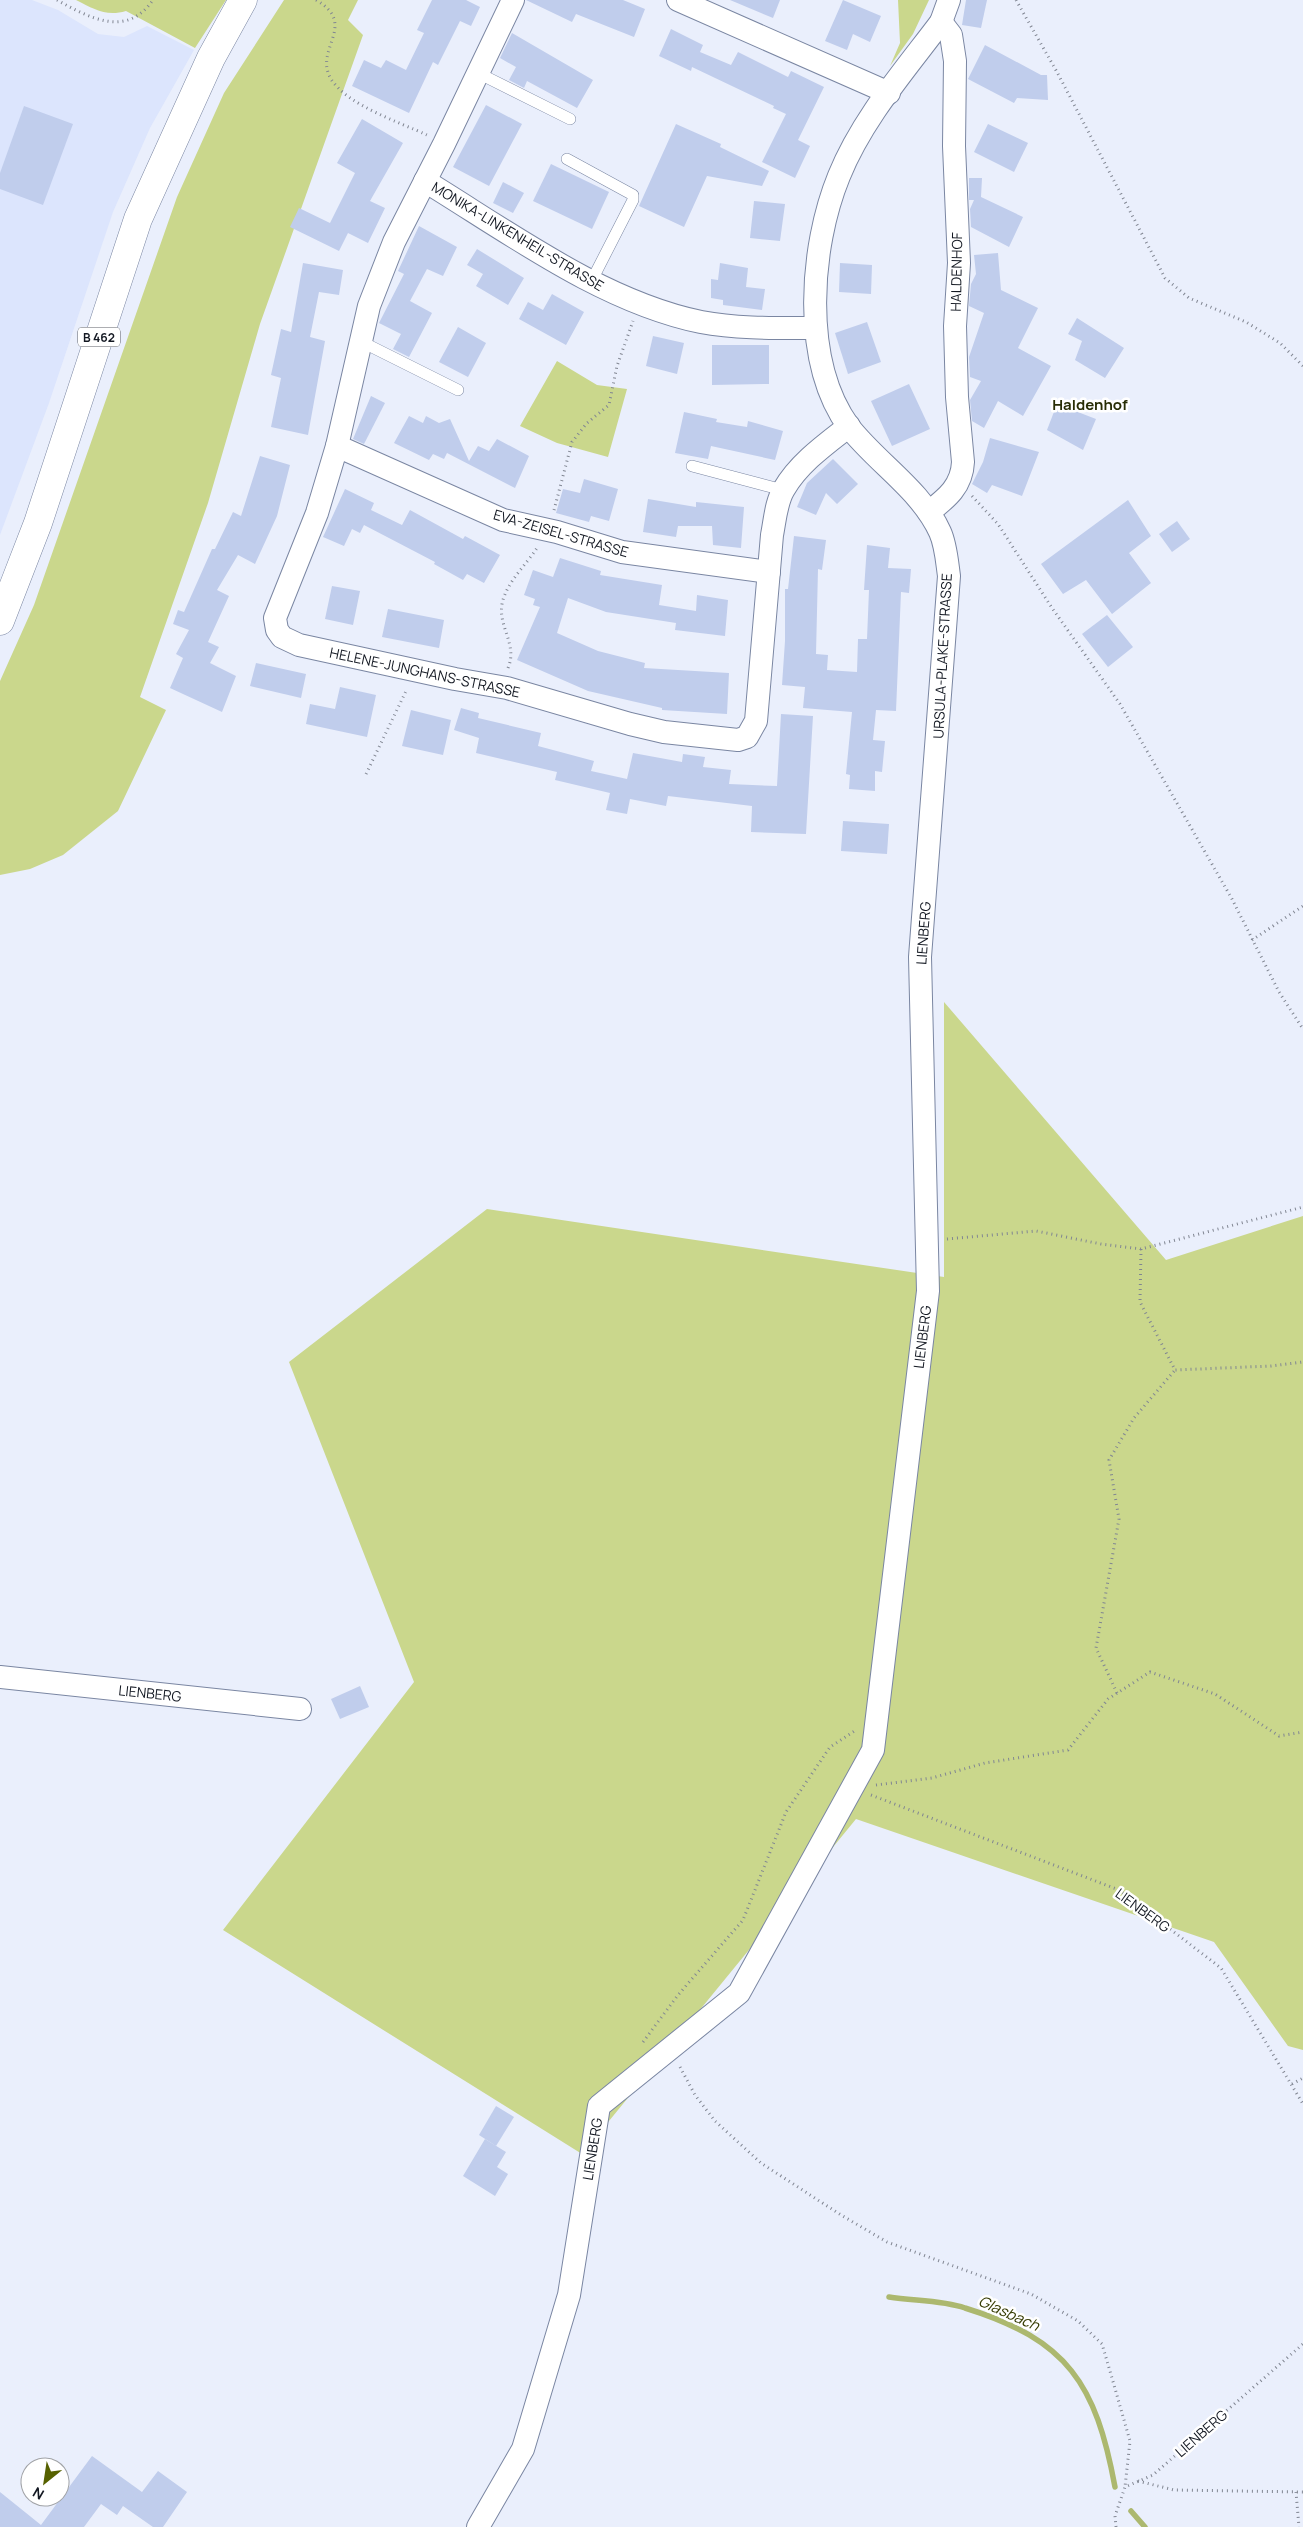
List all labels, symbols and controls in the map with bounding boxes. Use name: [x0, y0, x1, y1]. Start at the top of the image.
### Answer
street label: MONIKA-LINKENHEIL-STRASSE: [429, 177, 608, 295]
street label: HALDENHOF: [946, 232, 966, 312]
road number: B 462: [78, 328, 120, 347]
district label: Haldenhof: [1052, 394, 1128, 415]
street label: EVA-ZEISEL-STRASSE: [491, 505, 631, 561]
street label: URSULA-PLAKE-STRASSE: [928, 573, 956, 739]
street label: HELENE-JUNGHANS-STRASSE: [328, 643, 522, 701]
street label: LIENBERG: [911, 901, 935, 965]
street label: LIENBERG: [909, 1304, 935, 1370]
street label: LIENBERG: [118, 1680, 183, 1706]
street label: LIENBERG: [1112, 1884, 1174, 1936]
street label: LIENBERG: [578, 2116, 606, 2182]
water label: Glasbach: [975, 2290, 1044, 2336]
street label: LIENBERG: [1171, 2405, 1231, 2461]
north arrow: [20, 2457, 70, 2507]
text: N: [29, 2483, 47, 2504]

